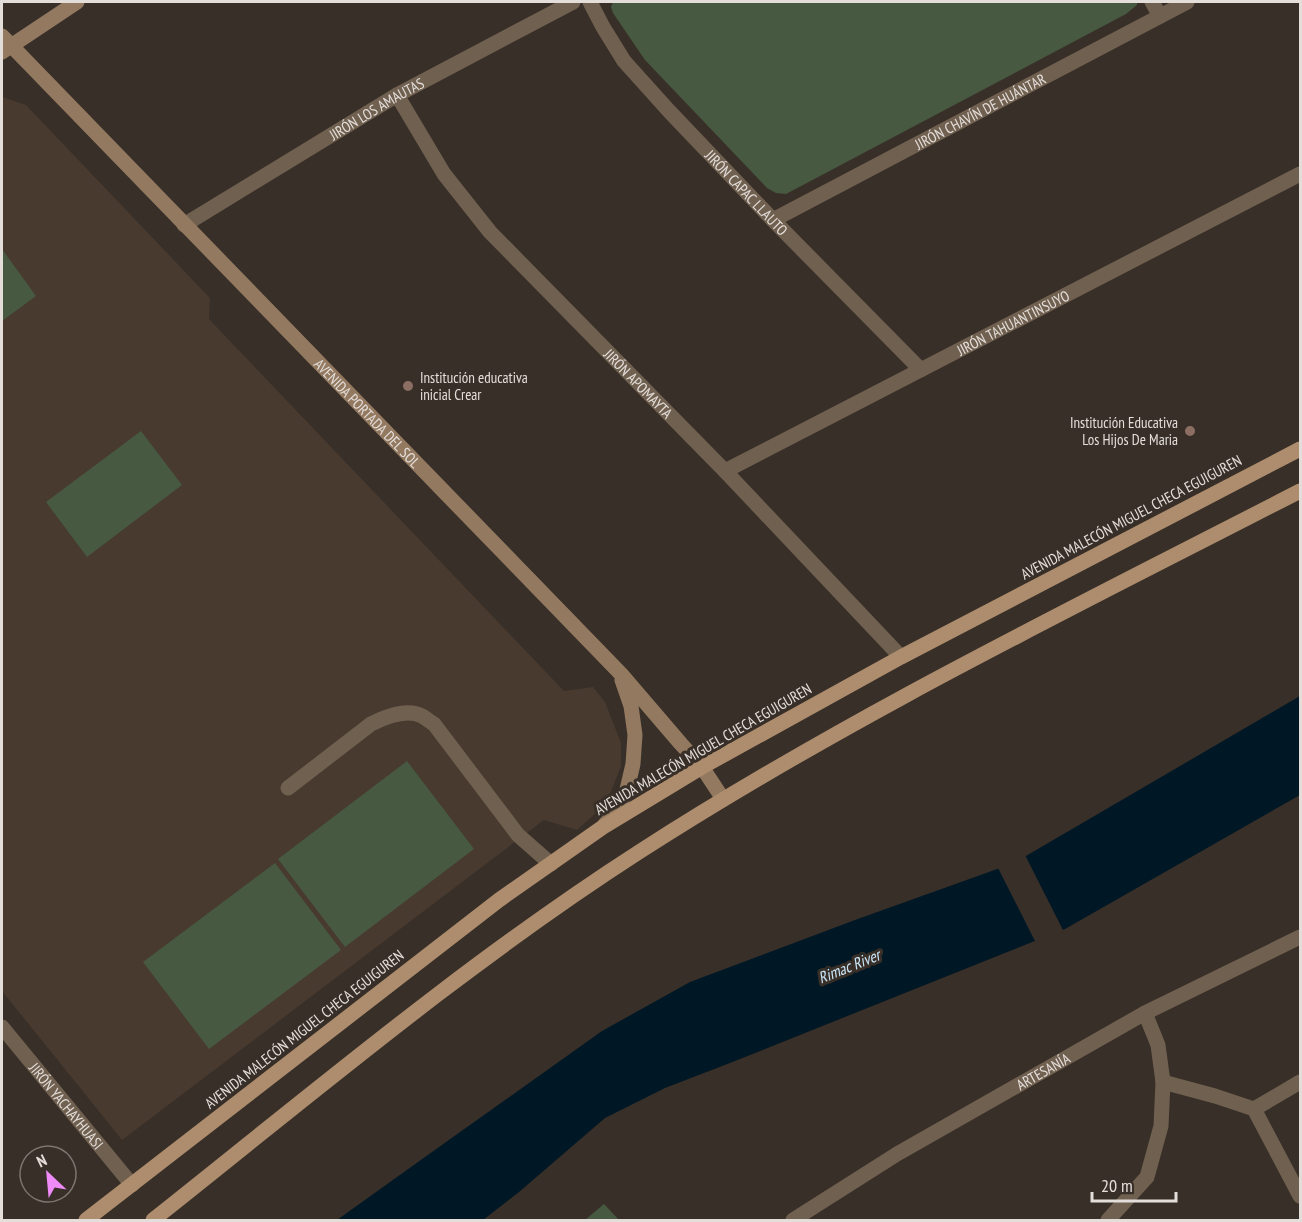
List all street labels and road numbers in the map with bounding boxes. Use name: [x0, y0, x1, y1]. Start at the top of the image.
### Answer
street label: JIRÓN CHAVÍN DE HUÁNTAR: [910, 69, 1049, 154]
street label: JIRÓN LOS AMAUTAS: [324, 73, 427, 144]
street label: JIRÓN CAPAC LLAUTO: [701, 145, 792, 239]
street label: JIRÓN TAHUANTINSUYO: [952, 285, 1072, 360]
street label: JIRÓN APOMAYTA: [600, 344, 678, 423]
street label: AVENIDA PORTADA DEL SOL: [310, 354, 425, 472]
street label: AVENIDA MALECÓN MIGUEL CHECA EGUIGUREN: [1017, 451, 1245, 583]
street label: AVENIDA MALECÓN MIGUEL CHECA EGUIGUREN: [591, 679, 815, 819]
street label: AVENIDA MALECÓN MIGUEL CHECA EGUIGUREN: [201, 945, 407, 1113]
street label: ARTESANÍA: [1013, 1048, 1074, 1094]
street label: JIRÓN YACHAYHUASI: [25, 1058, 108, 1153]

